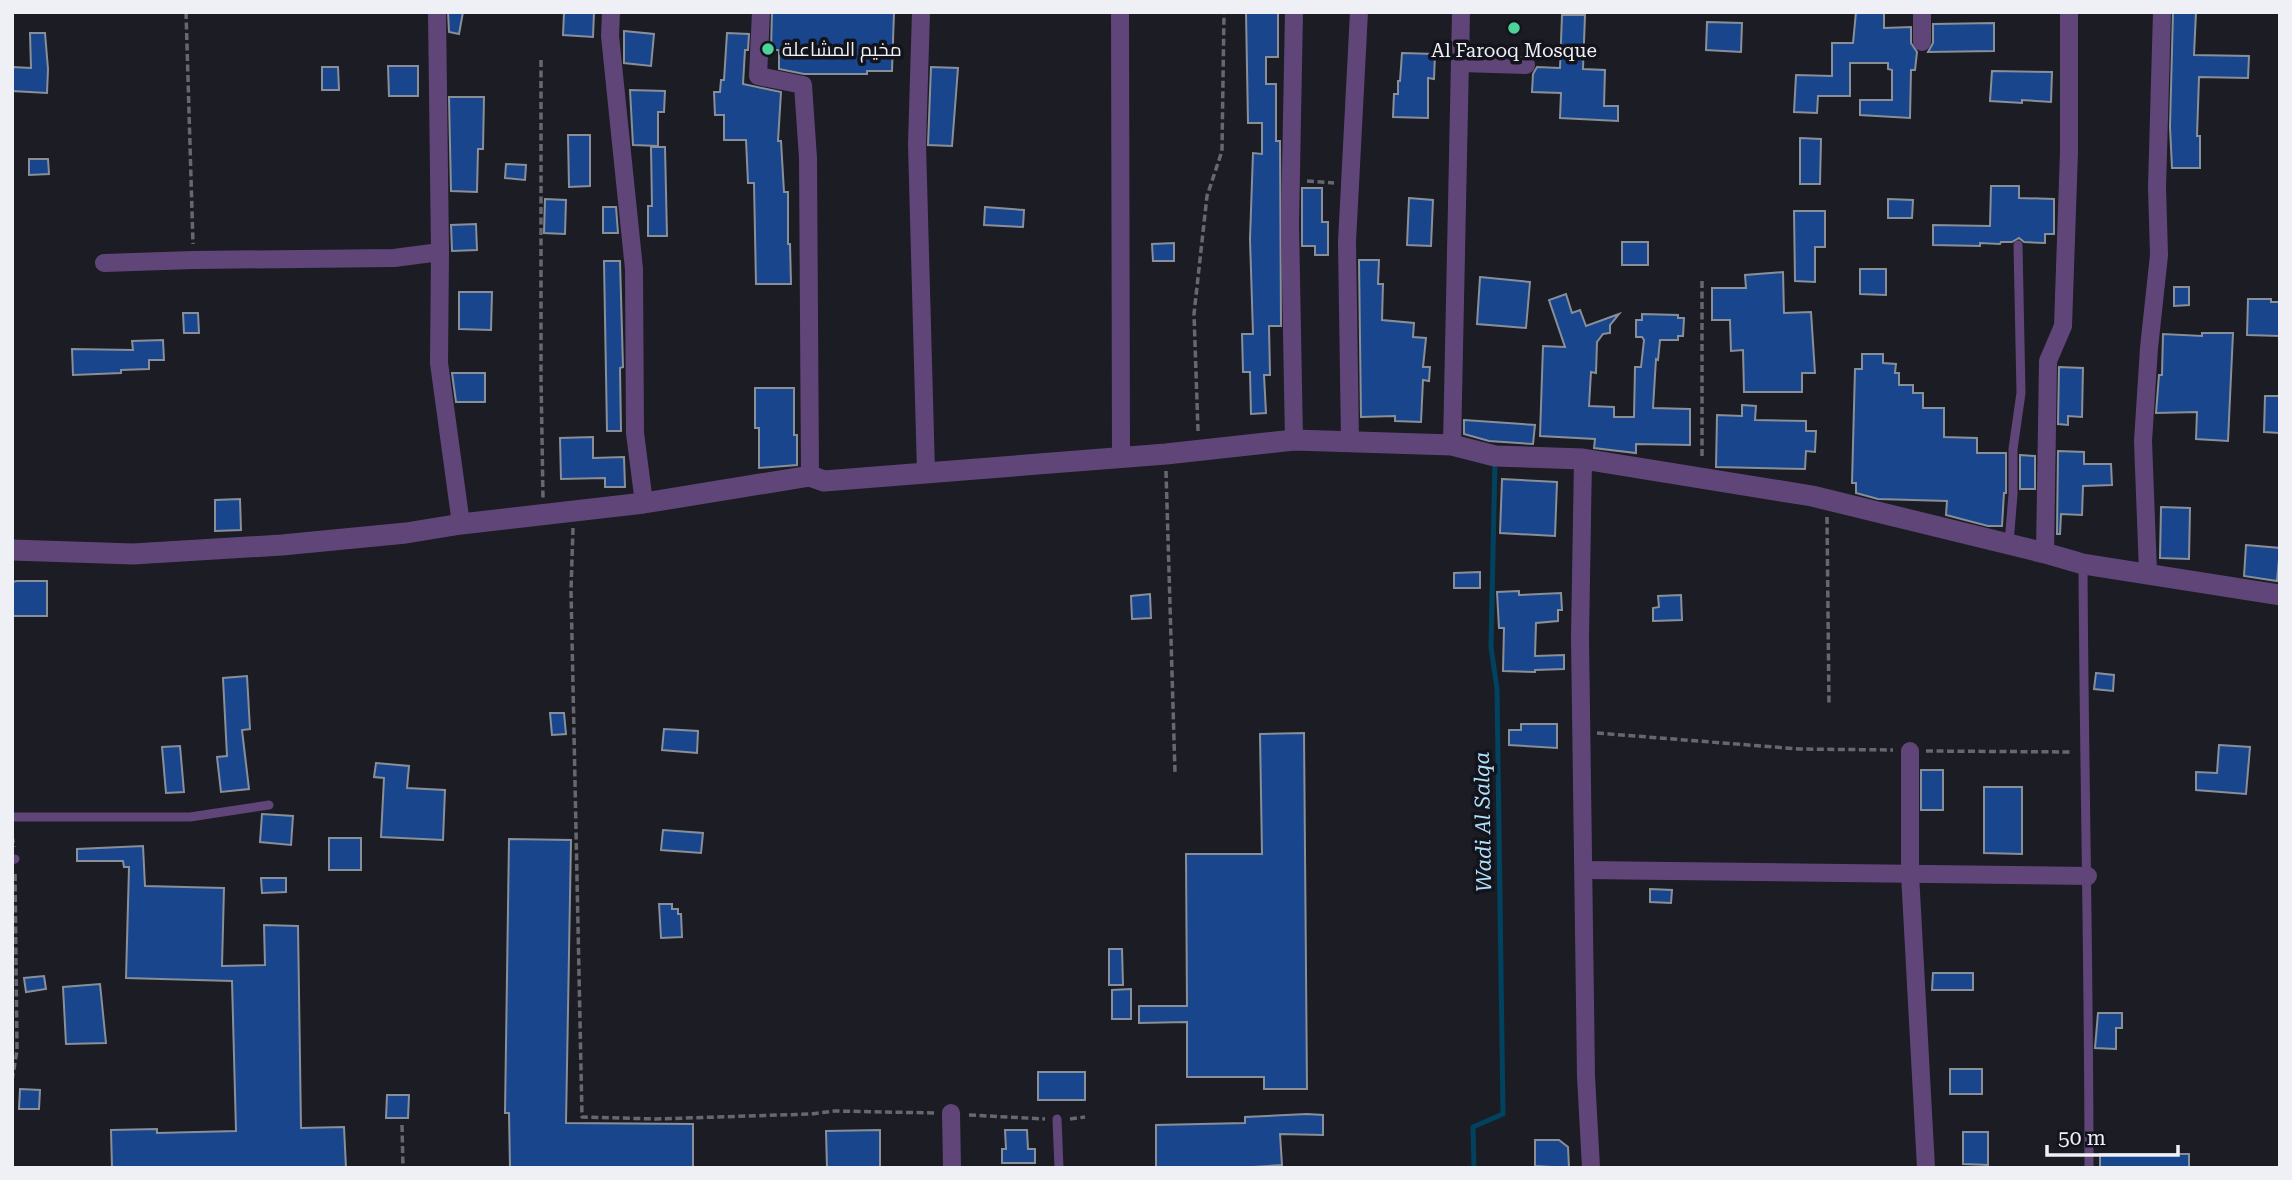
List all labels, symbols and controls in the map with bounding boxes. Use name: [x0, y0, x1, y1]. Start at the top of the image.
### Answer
marker: Al Farooq Mosque: [1506, 20, 1522, 36]
place label: مخيم المشاعلة: [782, 38, 902, 63]
place label: Al Farooq Mosque: [1431, 39, 1597, 62]
marker: مخيم المشاعلة: [760, 41, 776, 57]
water label: Wadi Al Salqa: [1470, 752, 1496, 892]
scale bar: [2047, 1114, 2178, 1158]
text: 50 m: [2058, 1126, 2106, 1150]

